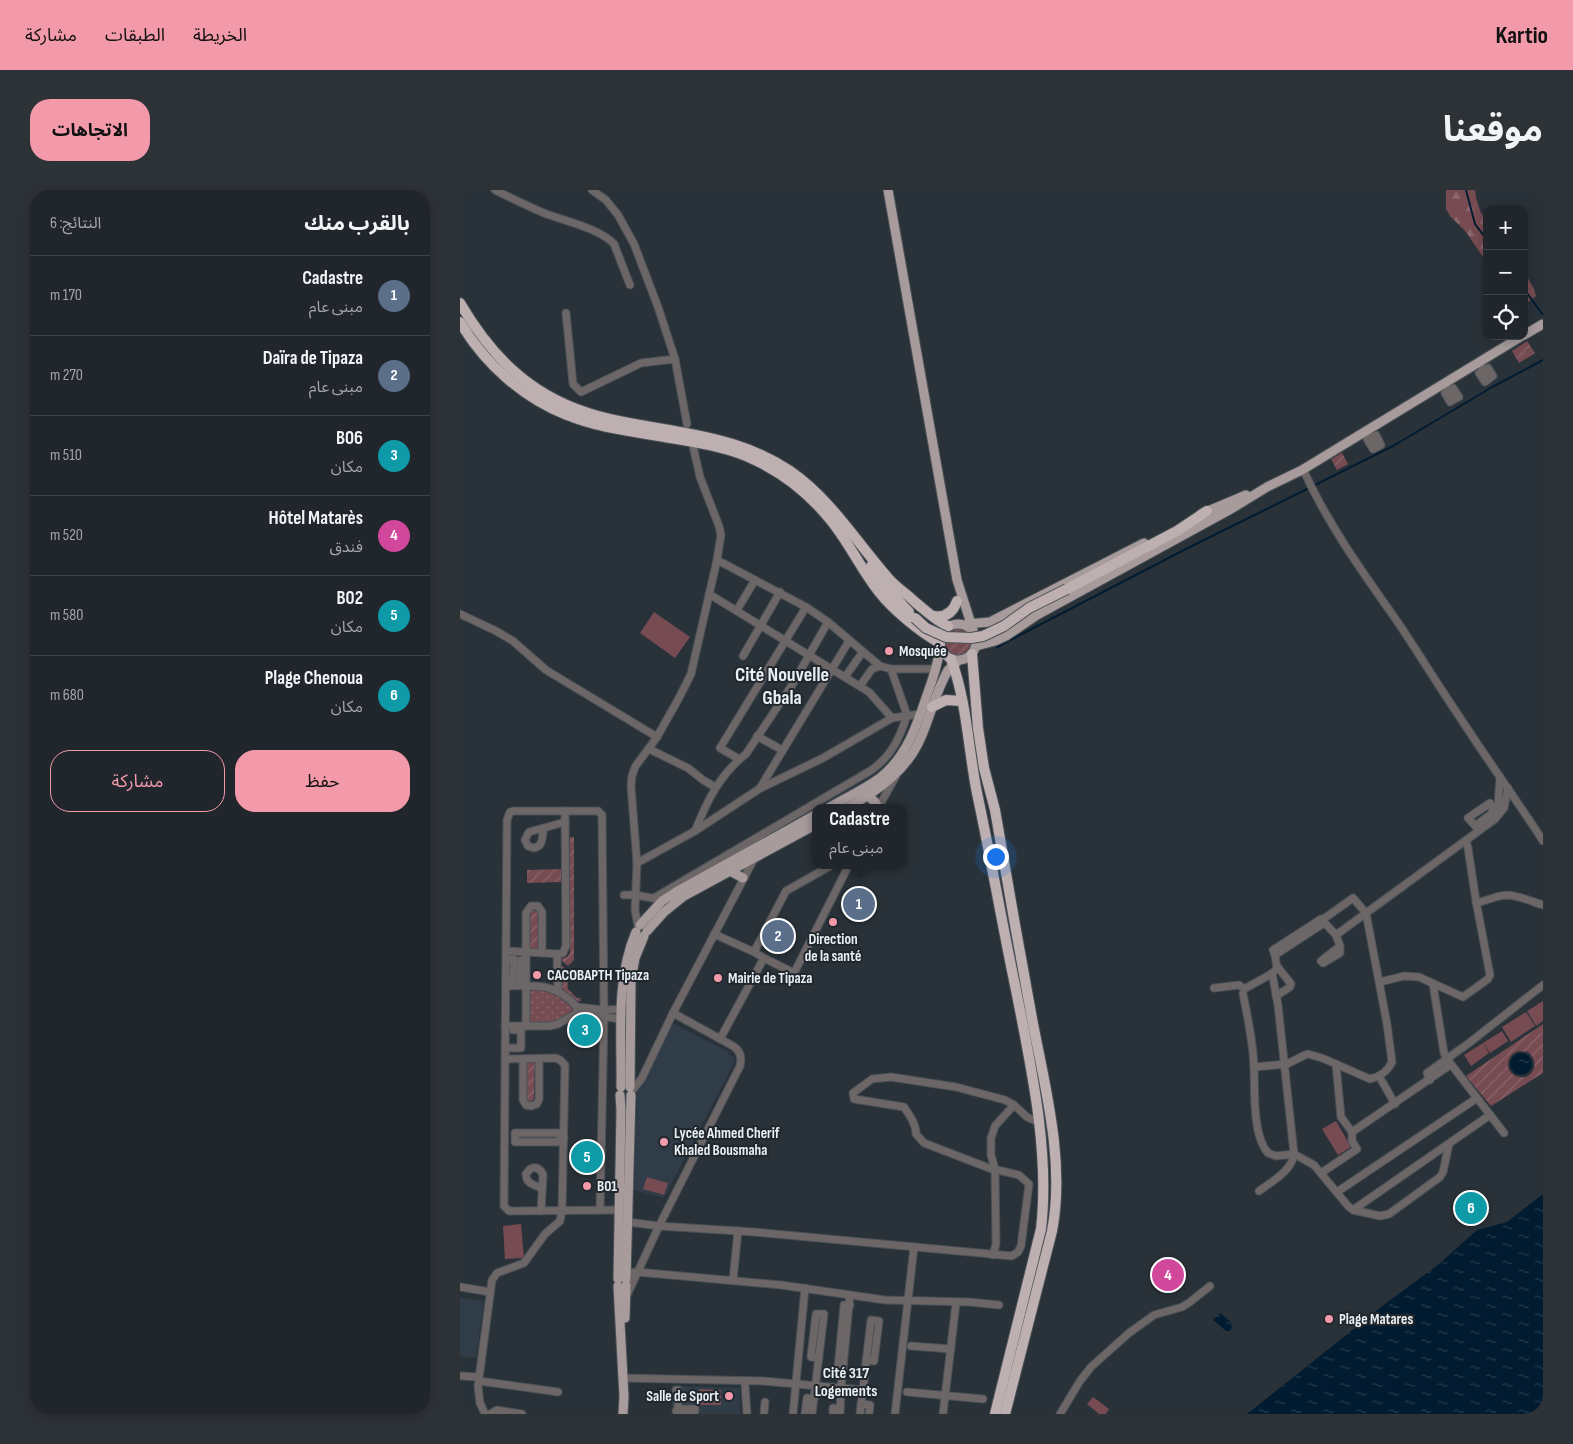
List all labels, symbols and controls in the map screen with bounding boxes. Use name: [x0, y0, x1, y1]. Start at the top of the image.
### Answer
text: Kartio: [1496, 21, 1548, 50]
text: مشاركة: [25, 25, 77, 46]
text: الطبقات: [105, 25, 165, 46]
text: الخريطة: [193, 25, 247, 46]
button: الاتجاهات: [30, 99, 150, 161]
text: موقعنا: [1443, 109, 1543, 152]
map controls: [1483, 205, 1528, 340]
button: +: [1483, 205, 1528, 250]
text: بالقرب منك: [304, 211, 410, 236]
text: النتائج: 6: [50, 214, 101, 233]
button: −: [1483, 250, 1528, 295]
text: Cadastre: [302, 267, 363, 290]
text: 170 m: [50, 286, 82, 305]
text: 1: [391, 286, 397, 305]
button: locate: [1483, 295, 1528, 340]
text: مبنى عام: [309, 298, 363, 317]
text: Daïra de Tipaza: [263, 347, 363, 370]
text: 270 m: [50, 366, 83, 385]
text: 2: [391, 366, 398, 385]
text: مبنى عام: [309, 378, 363, 397]
text: B06: [336, 427, 363, 450]
text: 510 m: [50, 446, 82, 465]
text: 3: [390, 446, 398, 465]
text: مكان: [331, 458, 363, 477]
text: Hôtel Matarès: [269, 507, 363, 530]
text: 520 m: [50, 526, 83, 545]
text: 4: [390, 526, 398, 545]
text: فندق: [329, 538, 363, 557]
text: B02: [337, 587, 363, 610]
text: 580 m: [50, 606, 83, 625]
text: 5: [390, 606, 398, 625]
text: مكان: [331, 618, 363, 637]
place label: Mosquée: [899, 642, 947, 661]
marker: Mosquée: [883, 645, 895, 657]
district label: Cité Nouvelle Gbala: [735, 663, 829, 710]
text: Plage Chenoua: [265, 667, 363, 690]
text: 680 m: [50, 686, 84, 705]
text: 6: [390, 686, 398, 705]
text: مكان: [331, 698, 363, 717]
button: مشاركة: [50, 750, 225, 812]
button: حفظ: [235, 750, 410, 812]
popup: [812, 804, 907, 869]
text: Cadastre: [829, 808, 890, 831]
text: مبنى عام: [829, 839, 883, 858]
your location: [983, 844, 1009, 870]
pin: 1: [843, 885, 875, 923]
marker: Direction de la santé: [827, 916, 839, 928]
pin: 2: [762, 917, 794, 955]
place label: Direction de la santé: [805, 930, 861, 966]
place label: CACOBAPTH Tipaza: [547, 966, 649, 985]
marker: CACOBAPTH Tipaza: [531, 969, 543, 981]
place label: Mairie de Tipaza: [728, 969, 812, 988]
marker: Mairie de Tipaza: [712, 972, 724, 984]
pin: 3: [569, 1011, 601, 1049]
place label: Lycée Ahmed Cherif Khaled Bousmaha: [674, 1124, 780, 1160]
marker: Lycée Ahmed Cherif Khaled Bousmaha: [658, 1136, 670, 1148]
pin: 5: [571, 1138, 603, 1176]
place label: B01: [597, 1177, 617, 1196]
marker: B01: [581, 1180, 593, 1192]
pin: 6: [1455, 1189, 1487, 1227]
pin: 4: [1152, 1256, 1184, 1294]
place label: Plage Matares: [1339, 1310, 1413, 1329]
marker: Plage Matares: [1323, 1313, 1335, 1325]
district label: Cité 317 Logements: [815, 1364, 877, 1401]
place label: Salle de Sport: [646, 1387, 719, 1406]
marker: Salle de Sport: [723, 1390, 735, 1402]

